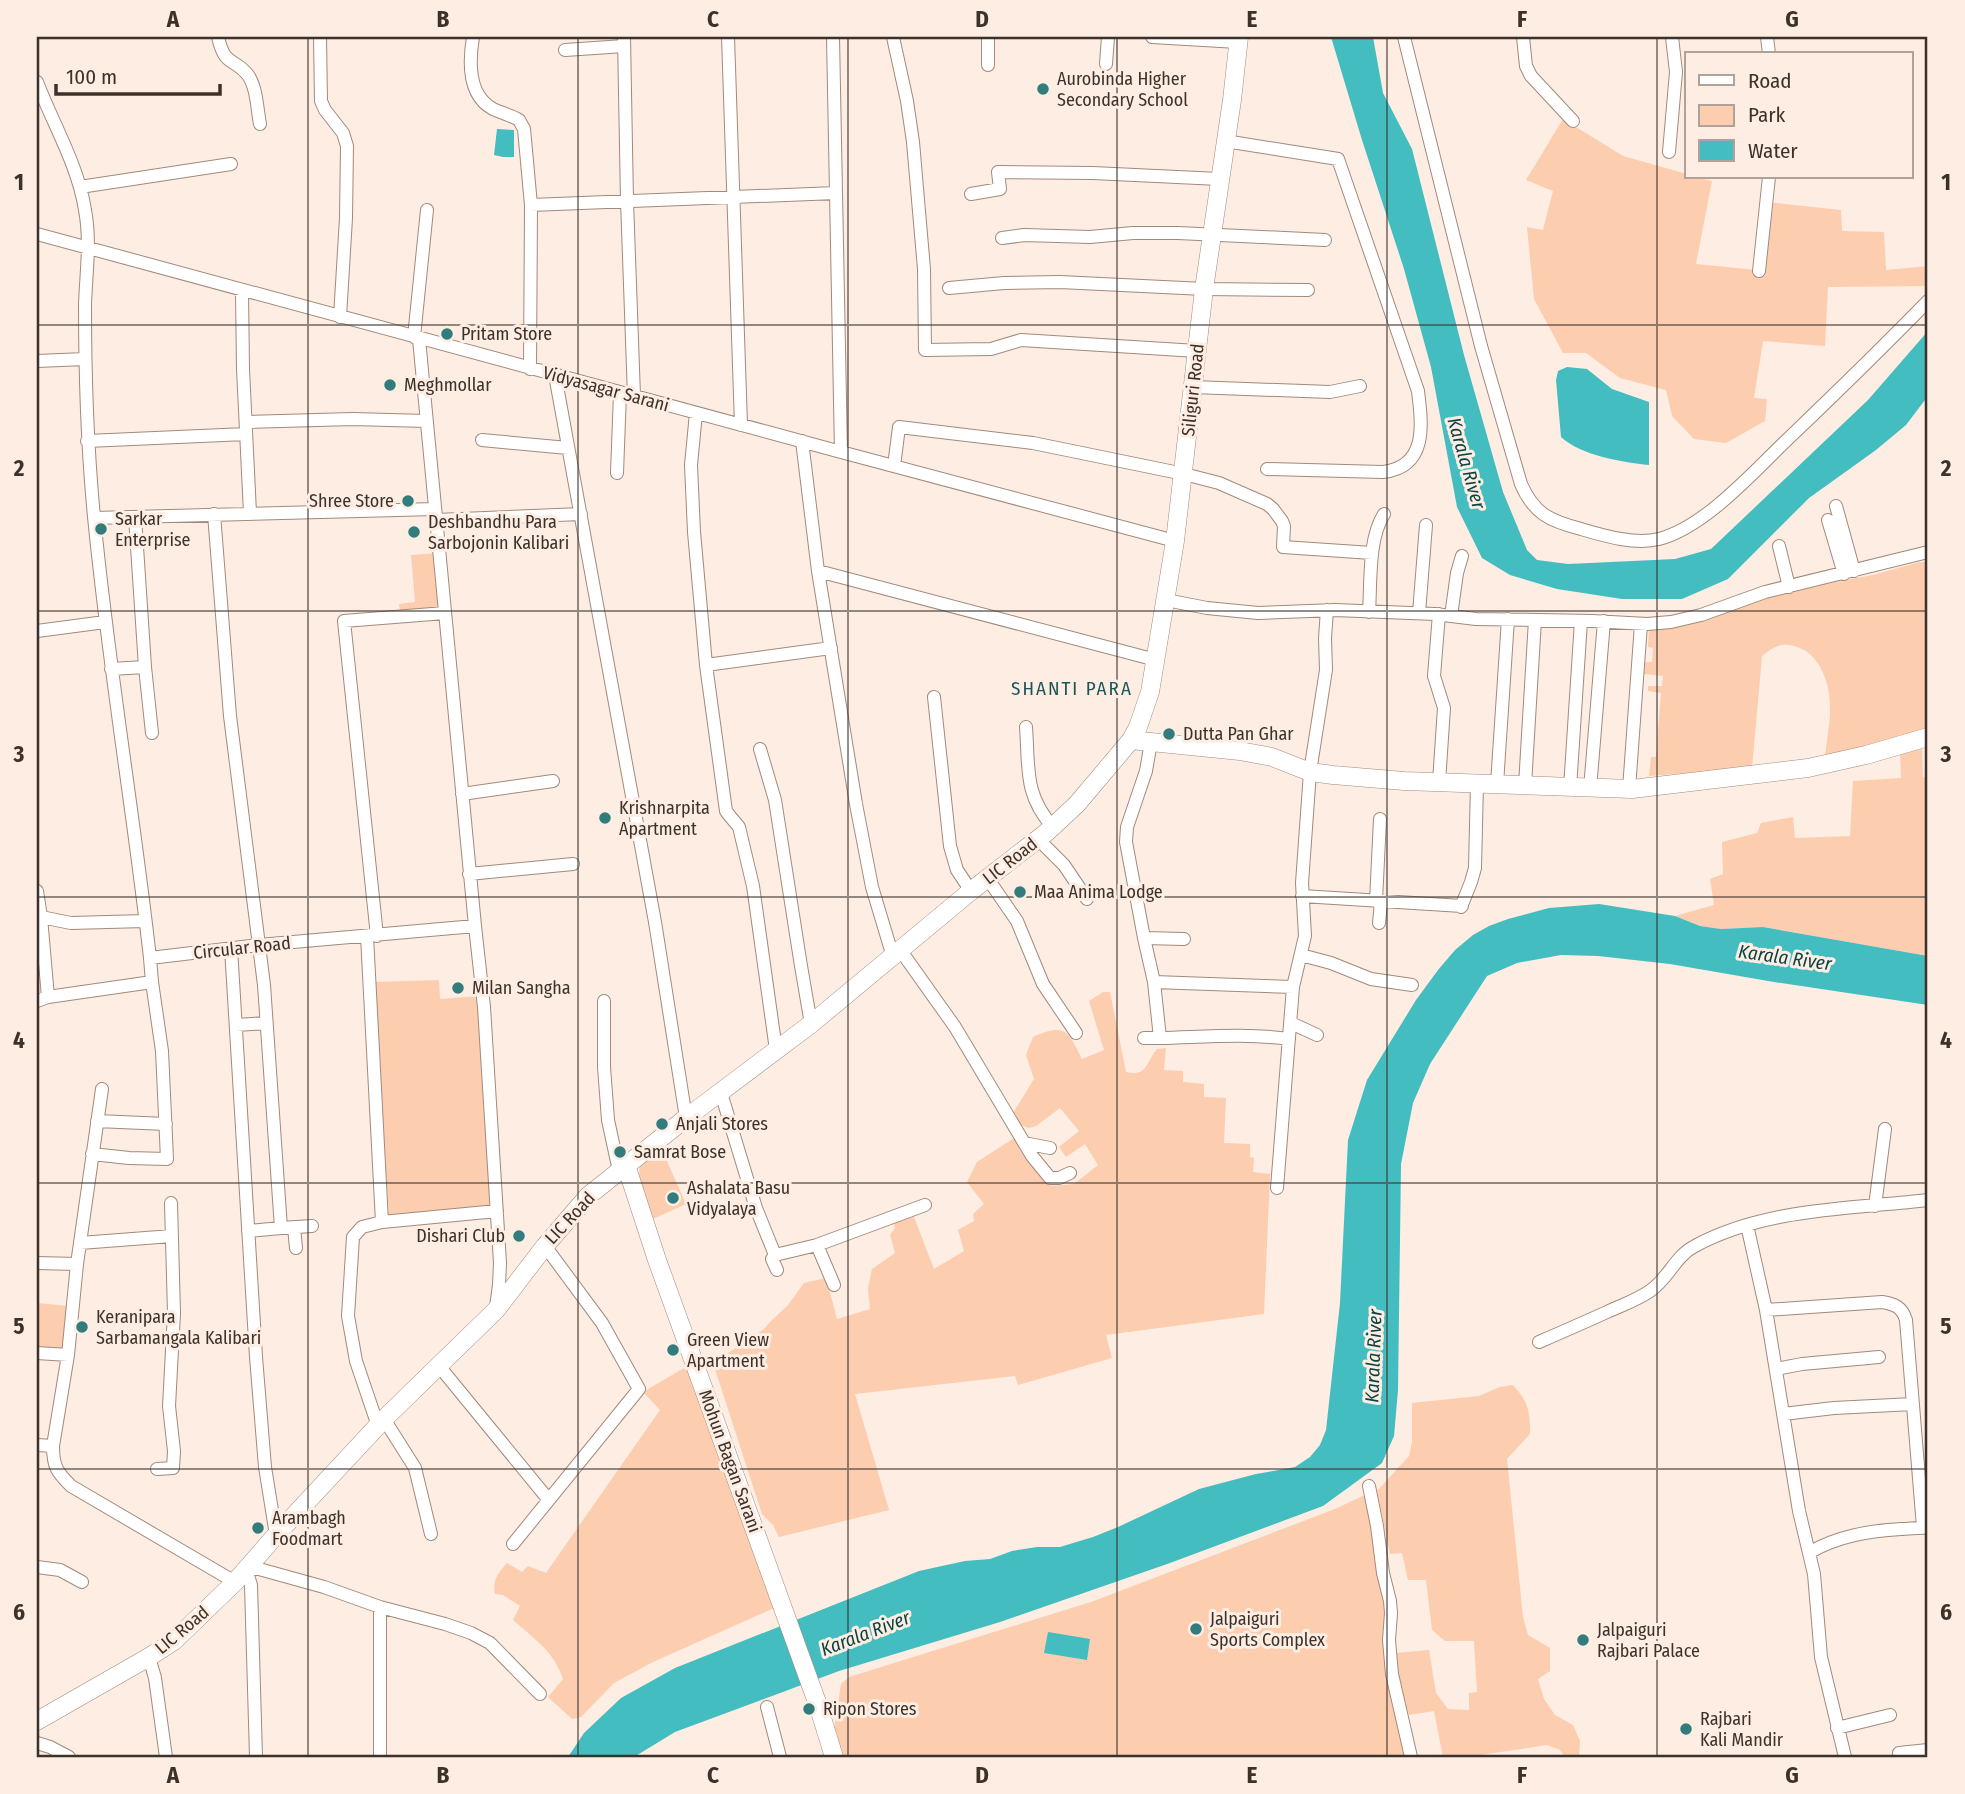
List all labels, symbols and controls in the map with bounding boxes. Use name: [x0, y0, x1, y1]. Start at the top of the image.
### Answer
text: A: [166, 5, 180, 33]
text: B: [437, 5, 450, 33]
text: C: [707, 5, 719, 33]
text: D: [975, 5, 989, 33]
text: E: [1247, 5, 1258, 33]
text: F: [1517, 5, 1527, 33]
text: G: [1785, 5, 1799, 33]
scale bar: [56, 52, 220, 96]
legend: [1685, 52, 1912, 178]
text: 100 m: [66, 64, 117, 90]
place label: Aurobinda Higher Secondary School: [1057, 68, 1188, 111]
text: Road: [1748, 68, 1792, 94]
marker: Aurobinda Higher Secondary School: [1035, 81, 1051, 97]
text: Park: [1748, 102, 1786, 128]
text: Water: [1748, 138, 1798, 164]
text: 1: [14, 168, 24, 196]
text: 1: [1941, 168, 1951, 196]
place label: Pritam Store: [461, 323, 552, 345]
marker: Pritam Store: [439, 326, 455, 342]
street label: Siliguri Road: [1177, 343, 1209, 437]
street label: Vidyasagar Sarani: [540, 362, 672, 416]
place label: Meghmollar: [404, 374, 492, 396]
marker: Meghmollar: [382, 377, 398, 393]
water label: Karala River: [1443, 415, 1491, 513]
text: 2: [13, 454, 25, 482]
text: 2: [1940, 454, 1952, 482]
place label: Shree Store: [309, 490, 394, 512]
marker: Shree Store: [400, 493, 416, 509]
place label: Sarkar Enterprise: [115, 508, 191, 551]
place label: Deshbandhu Para Sarbojonin Kalibari: [428, 511, 569, 554]
marker: Sarkar Enterprise: [93, 521, 109, 537]
marker: Deshbandhu Para Sarbojonin Kalibari: [406, 524, 422, 540]
district label: SHANTI PARA: [1011, 677, 1133, 700]
place label: Dutta Pan Ghar: [1183, 723, 1294, 745]
marker: Dutta Pan Ghar: [1161, 726, 1177, 742]
text: 3: [13, 740, 25, 768]
text: 3: [1940, 740, 1952, 768]
place label: Krishnarpita Apartment: [619, 797, 710, 840]
marker: Krishnarpita Apartment: [597, 810, 613, 826]
street label: LIC Road: [978, 833, 1042, 889]
place label: Maa Anima Lodge: [1034, 881, 1163, 903]
marker: Maa Anima Lodge: [1012, 884, 1028, 900]
street label: Circular Road: [192, 932, 292, 964]
water label: Karala River: [1737, 940, 1834, 976]
place label: Milan Sangha: [472, 977, 571, 999]
marker: Milan Sangha: [450, 980, 466, 996]
text: 4: [13, 1026, 25, 1054]
text: 4: [1940, 1026, 1952, 1054]
place label: Anjali Stores: [676, 1113, 768, 1135]
marker: Anjali Stores: [654, 1116, 670, 1132]
place label: Samrat Bose: [634, 1141, 726, 1163]
marker: Samrat Bose: [612, 1144, 628, 1160]
place label: Ashalata Basu Vidyalaya: [687, 1177, 790, 1220]
street label: LIC Road: [540, 1187, 600, 1249]
marker: Ashalata Basu Vidyalaya: [665, 1190, 681, 1206]
place label: Dishari Club: [416, 1225, 505, 1247]
marker: Dishari Club: [511, 1228, 527, 1244]
place label: Keranipara Sarbamangala Kalibari: [96, 1306, 261, 1349]
water label: Karala River: [1360, 1307, 1387, 1403]
text: 5: [13, 1312, 25, 1340]
text: 5: [1940, 1312, 1952, 1340]
marker: Keranipara Sarbamangala Kalibari: [74, 1319, 90, 1335]
place label: Green View Apartment: [687, 1329, 769, 1372]
marker: Green View Apartment: [665, 1342, 681, 1358]
street label: Mohun Bagan Sarani: [694, 1387, 766, 1535]
place label: Arambagh Foodmart: [272, 1507, 346, 1550]
marker: Arambagh Foodmart: [250, 1520, 266, 1536]
text: 6: [13, 1598, 25, 1626]
text: 6: [1940, 1598, 1952, 1626]
street label: LIC Road: [151, 1601, 213, 1659]
water label: Karala River: [817, 1605, 914, 1661]
place label: Jalpaiguri Sports Complex: [1210, 1608, 1325, 1651]
place label: Jalpaiguri Rajbari Palace: [1597, 1619, 1700, 1662]
marker: Jalpaiguri Sports Complex: [1188, 1621, 1204, 1637]
marker: Jalpaiguri Rajbari Palace: [1575, 1632, 1591, 1648]
place label: Ripon Stores: [823, 1698, 917, 1720]
marker: Ripon Stores: [801, 1701, 817, 1717]
place label: Rajbari Kali Mandir: [1700, 1708, 1784, 1751]
marker: Rajbari Kali Mandir: [1678, 1721, 1694, 1737]
text: A: [166, 1761, 180, 1789]
text: B: [437, 1761, 450, 1789]
text: C: [707, 1761, 719, 1789]
text: D: [975, 1761, 989, 1789]
text: E: [1247, 1761, 1258, 1789]
text: F: [1517, 1761, 1527, 1789]
text: G: [1785, 1761, 1799, 1789]

